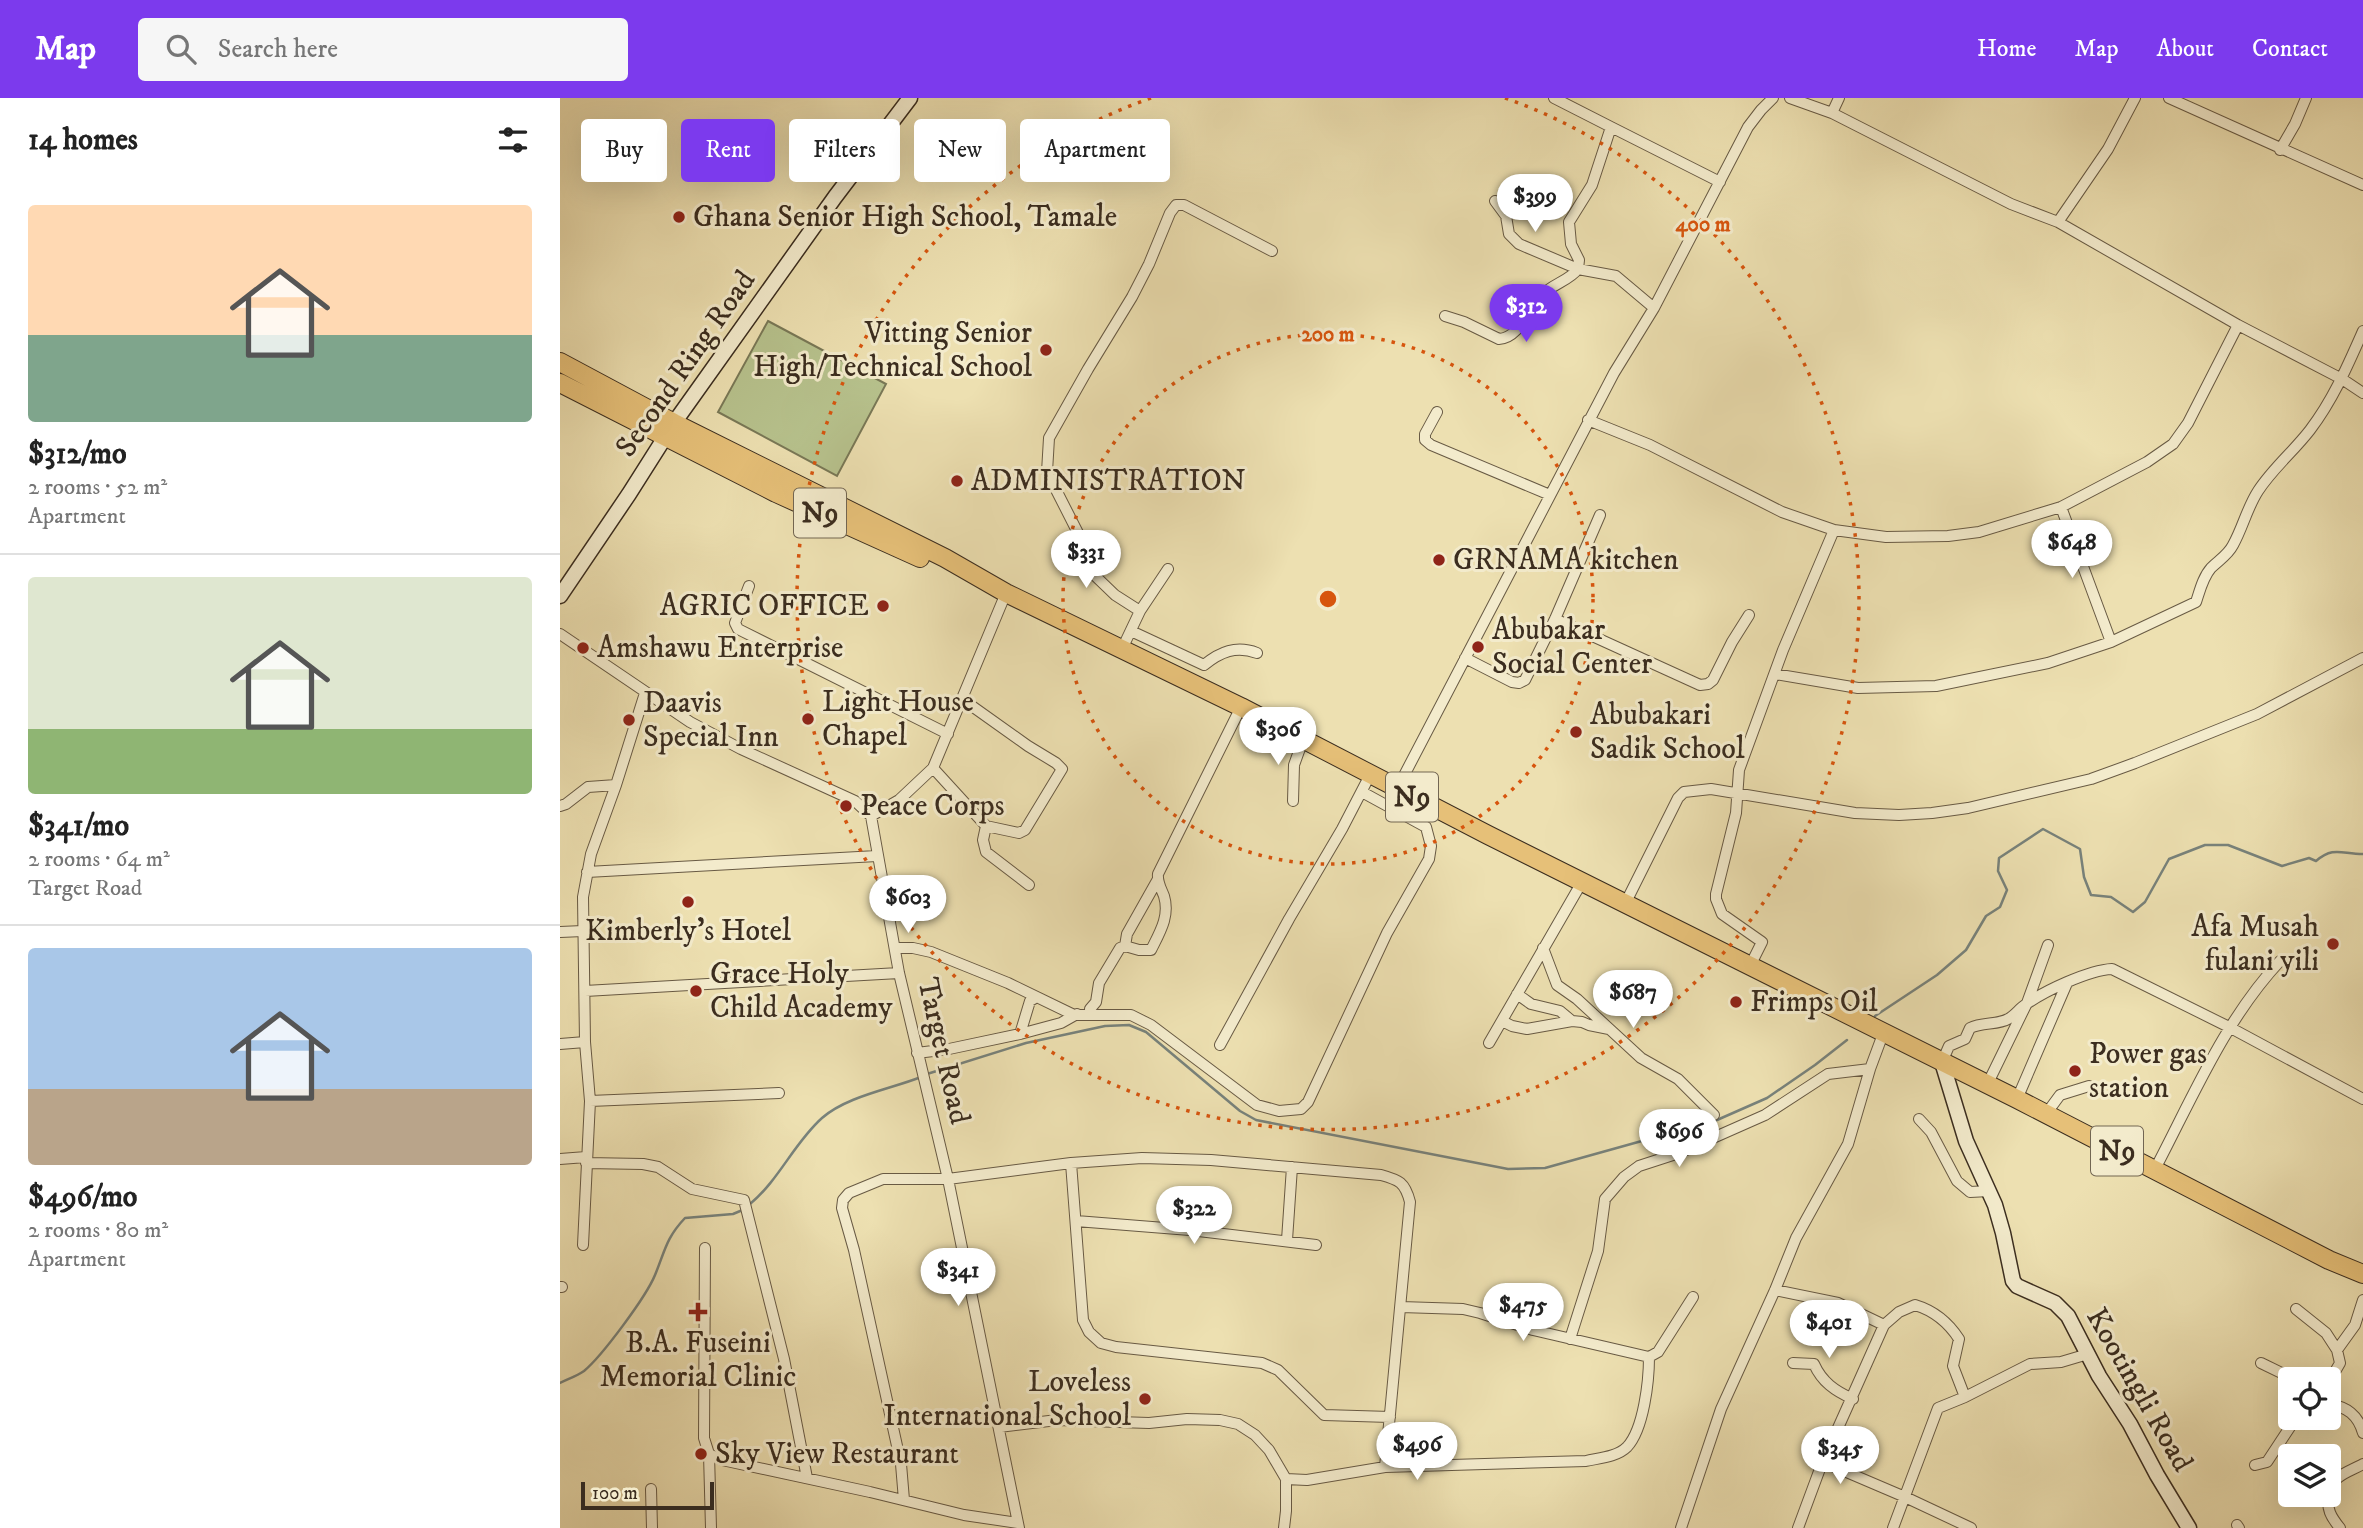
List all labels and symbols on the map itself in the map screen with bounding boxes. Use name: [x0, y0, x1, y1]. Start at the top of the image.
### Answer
pin: $399: [1494, 174, 1576, 234]
place label: Ghana Senior High School, Tamale: [693, 199, 1117, 236]
marker: Ghana Senior High School, Tamale: [671, 209, 687, 225]
text: 400 m: [1676, 212, 1731, 238]
street label: Second Ring Road: [608, 264, 764, 464]
pin: $312: [1485, 285, 1567, 344]
place label: Vitting Senior High/Technical School: [753, 315, 1032, 386]
text: 200 m: [1301, 322, 1355, 348]
marker: Vitting Senior High/Technical School: [1038, 342, 1054, 358]
place label: ADMINISTRATION: [971, 463, 1246, 500]
marker: ADMINISTRATION: [949, 473, 965, 489]
road number: N9: [794, 488, 846, 538]
pin: $648: [2031, 520, 2113, 580]
pin: $331: [1045, 531, 1127, 590]
place label: GRNAMA kitchen: [1453, 542, 1679, 579]
marker: GRNAMA kitchen: [1431, 552, 1447, 568]
centre of rings: [1316, 587, 1340, 611]
place label: AGRIC OFFICE: [660, 588, 869, 625]
marker: AGRIC OFFICE: [875, 598, 891, 614]
place label: Abubakar Social Center: [1492, 612, 1652, 683]
place label: Amshawu Enterprise: [597, 630, 843, 667]
marker: Abubakar Social Center: [1470, 639, 1486, 655]
marker: Amshawu Enterprise: [575, 640, 591, 656]
place label: Light House Chapel: [822, 684, 974, 755]
place label: Daavis Special Inn: [643, 685, 779, 756]
place label: Abubakari Sadik School: [1590, 697, 1745, 768]
pin: $306: [1237, 708, 1319, 767]
marker: Light House Chapel: [800, 711, 816, 727]
marker: Daavis Special Inn: [621, 712, 637, 728]
marker: Abubakari Sadik School: [1568, 724, 1584, 740]
road number: N9: [1386, 772, 1438, 822]
place label: Peace Corps: [860, 788, 1005, 825]
marker: Peace Corps: [838, 798, 854, 814]
pin: $603: [867, 876, 949, 935]
marker: Kimberly's Hotel: [680, 894, 696, 910]
place label: Afa Musah fulani yili: [2191, 909, 2319, 980]
place label: Kimberly's Hotel: [585, 913, 791, 950]
marker: Afa Musah fulani yili: [2325, 936, 2341, 952]
place label: Grace Holy Child Academy: [710, 956, 893, 1027]
pin: $687: [1592, 970, 1674, 1030]
street label: Target Road: [908, 974, 978, 1128]
marker: Grace Holy Child Academy: [688, 983, 704, 999]
place label: Frimps Oil: [1750, 984, 1878, 1021]
marker: Frimps Oil: [1728, 994, 1744, 1010]
place label: Power gas station: [2089, 1036, 2207, 1107]
marker: Power gas station: [2067, 1063, 2083, 1079]
pin: $696: [1638, 1110, 1720, 1169]
road number: N9: [2091, 1126, 2143, 1176]
pin: $322: [1153, 1186, 1235, 1246]
pin: $341: [917, 1248, 999, 1308]
pin: $475: [1482, 1284, 1564, 1343]
pin: $401: [1788, 1300, 1870, 1360]
marker: B.A. Fuseini Memorial Clinic: [688, 1302, 708, 1322]
street label: Kootingli Road: [2077, 1302, 2201, 1478]
place label: B.A. Fuseini Memorial Clinic: [600, 1325, 796, 1396]
place label: Loveless International School: [883, 1364, 1131, 1435]
marker: Loveless International School: [1137, 1391, 1153, 1407]
pin: $496: [1376, 1422, 1458, 1482]
pin: $345: [1799, 1426, 1881, 1486]
place label: Sky View Restaurant: [715, 1436, 959, 1473]
marker: Sky View Restaurant: [693, 1446, 709, 1462]
scale bar: [581, 1479, 714, 1511]

